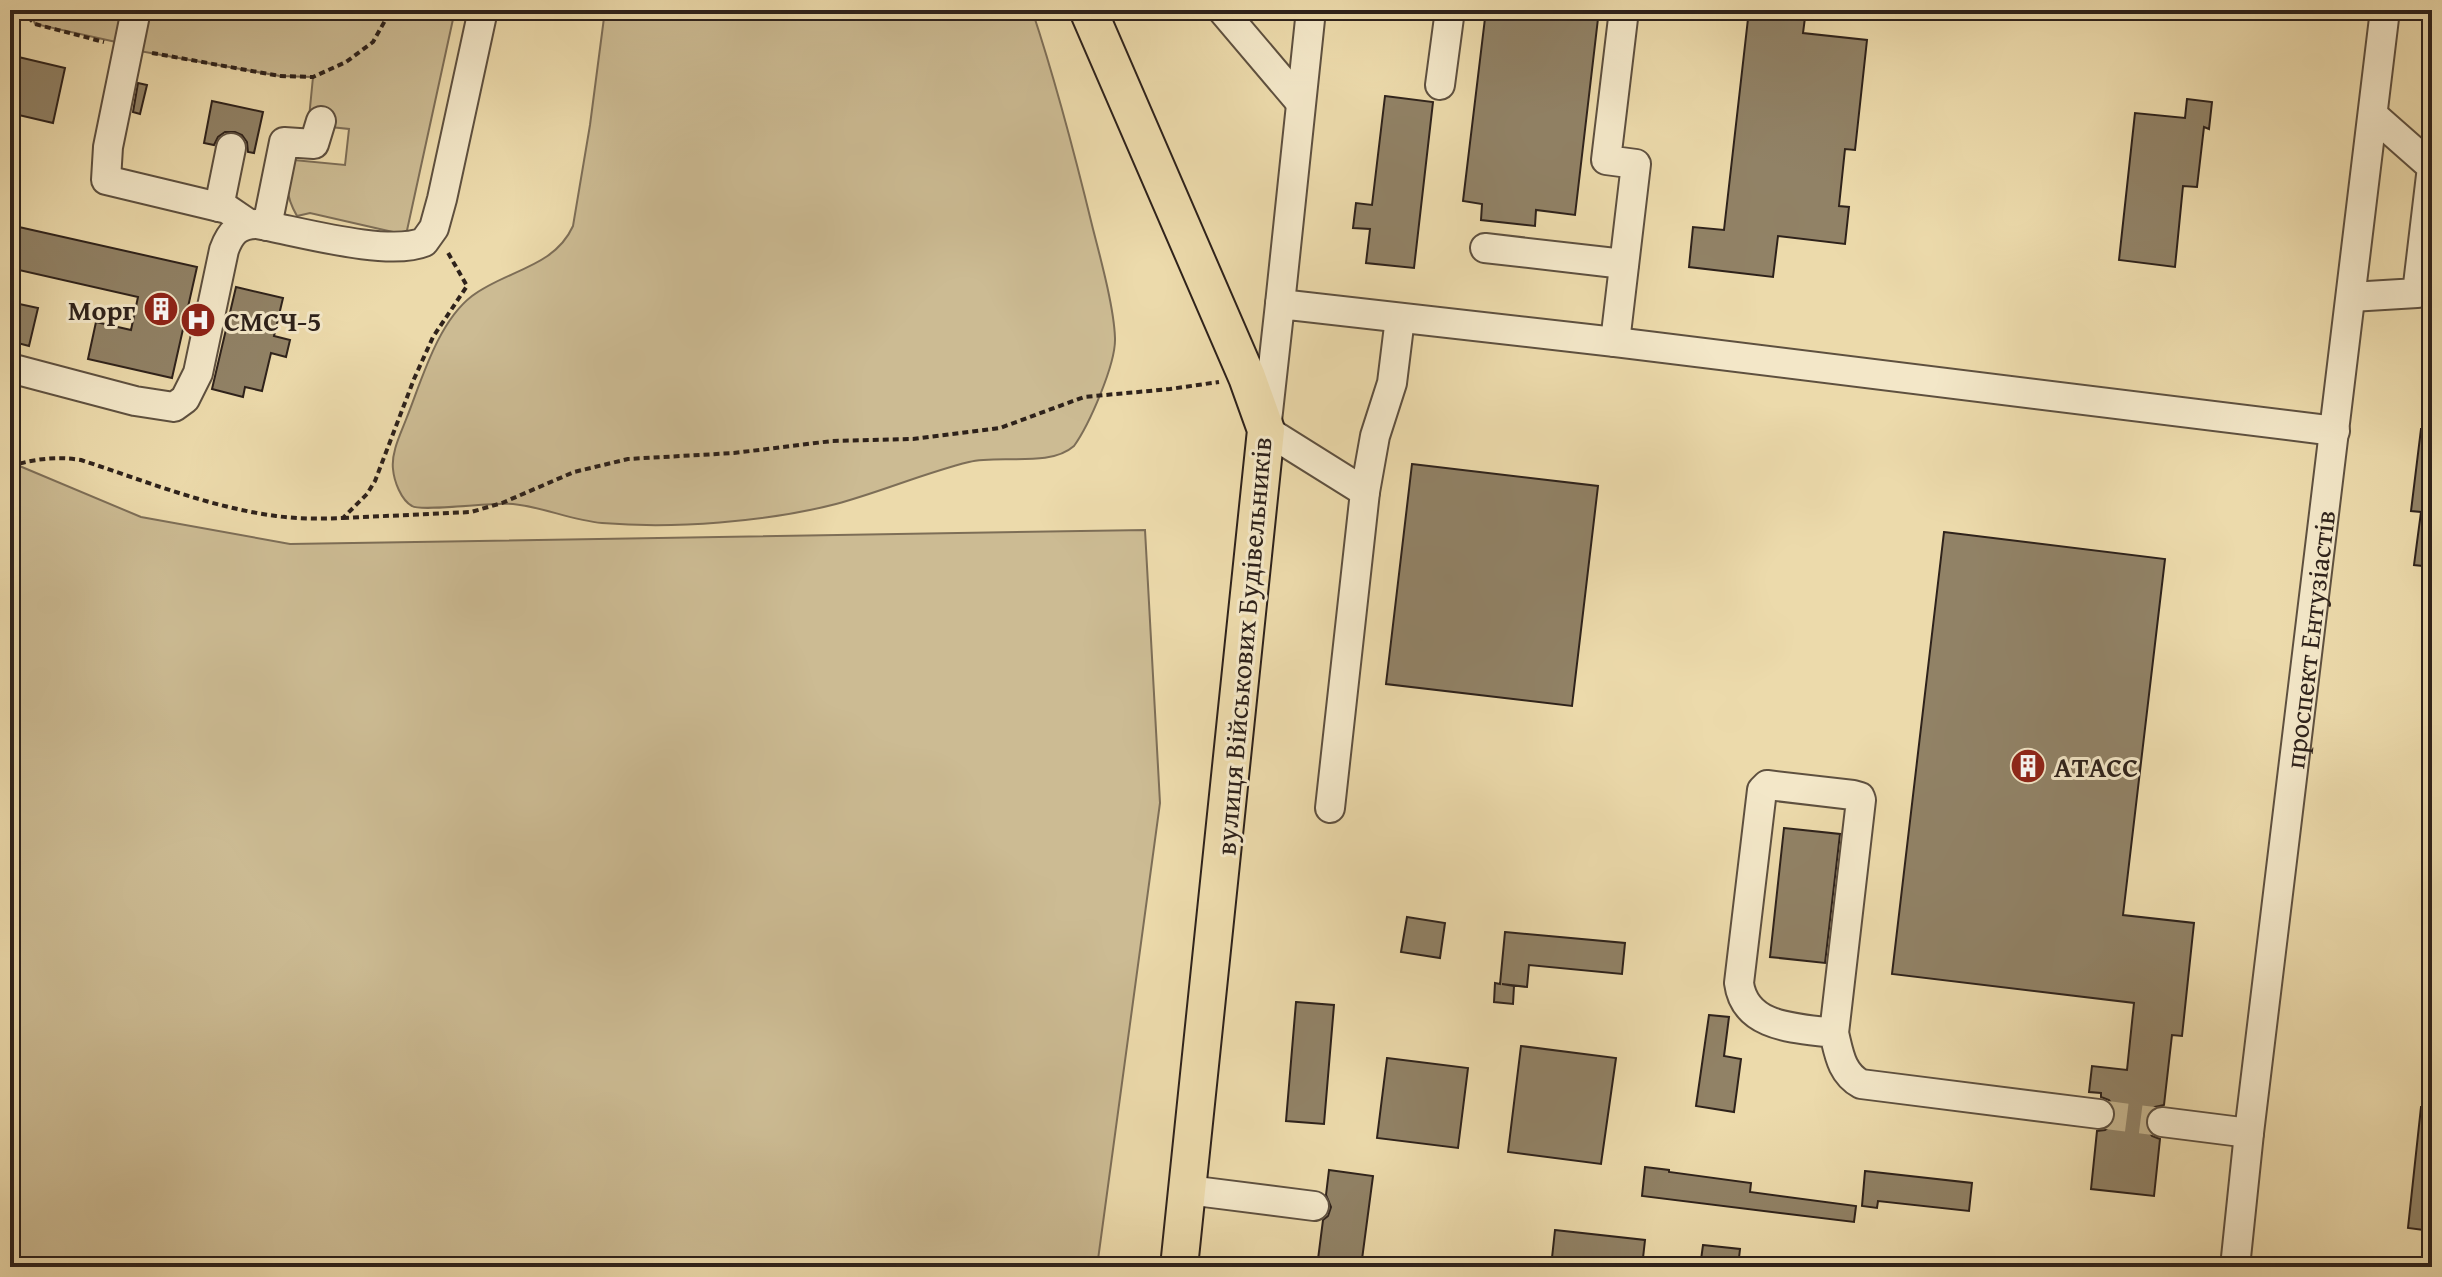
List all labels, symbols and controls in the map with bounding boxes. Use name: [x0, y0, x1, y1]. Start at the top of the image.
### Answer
place label: Морг: [68, 289, 135, 330]
building icon: Морг: [142, 290, 180, 328]
place label: СМСЧ-5: [224, 300, 322, 341]
hospital icon: СМСЧ-5: [179, 301, 217, 339]
street label: вулиця Військових Будівельників: [1204, 435, 1282, 857]
street label: проспект Ентузіастів: [2273, 508, 2345, 771]
place label: АТАСС: [2054, 746, 2138, 787]
building icon: АТАСС: [2009, 747, 2047, 785]

